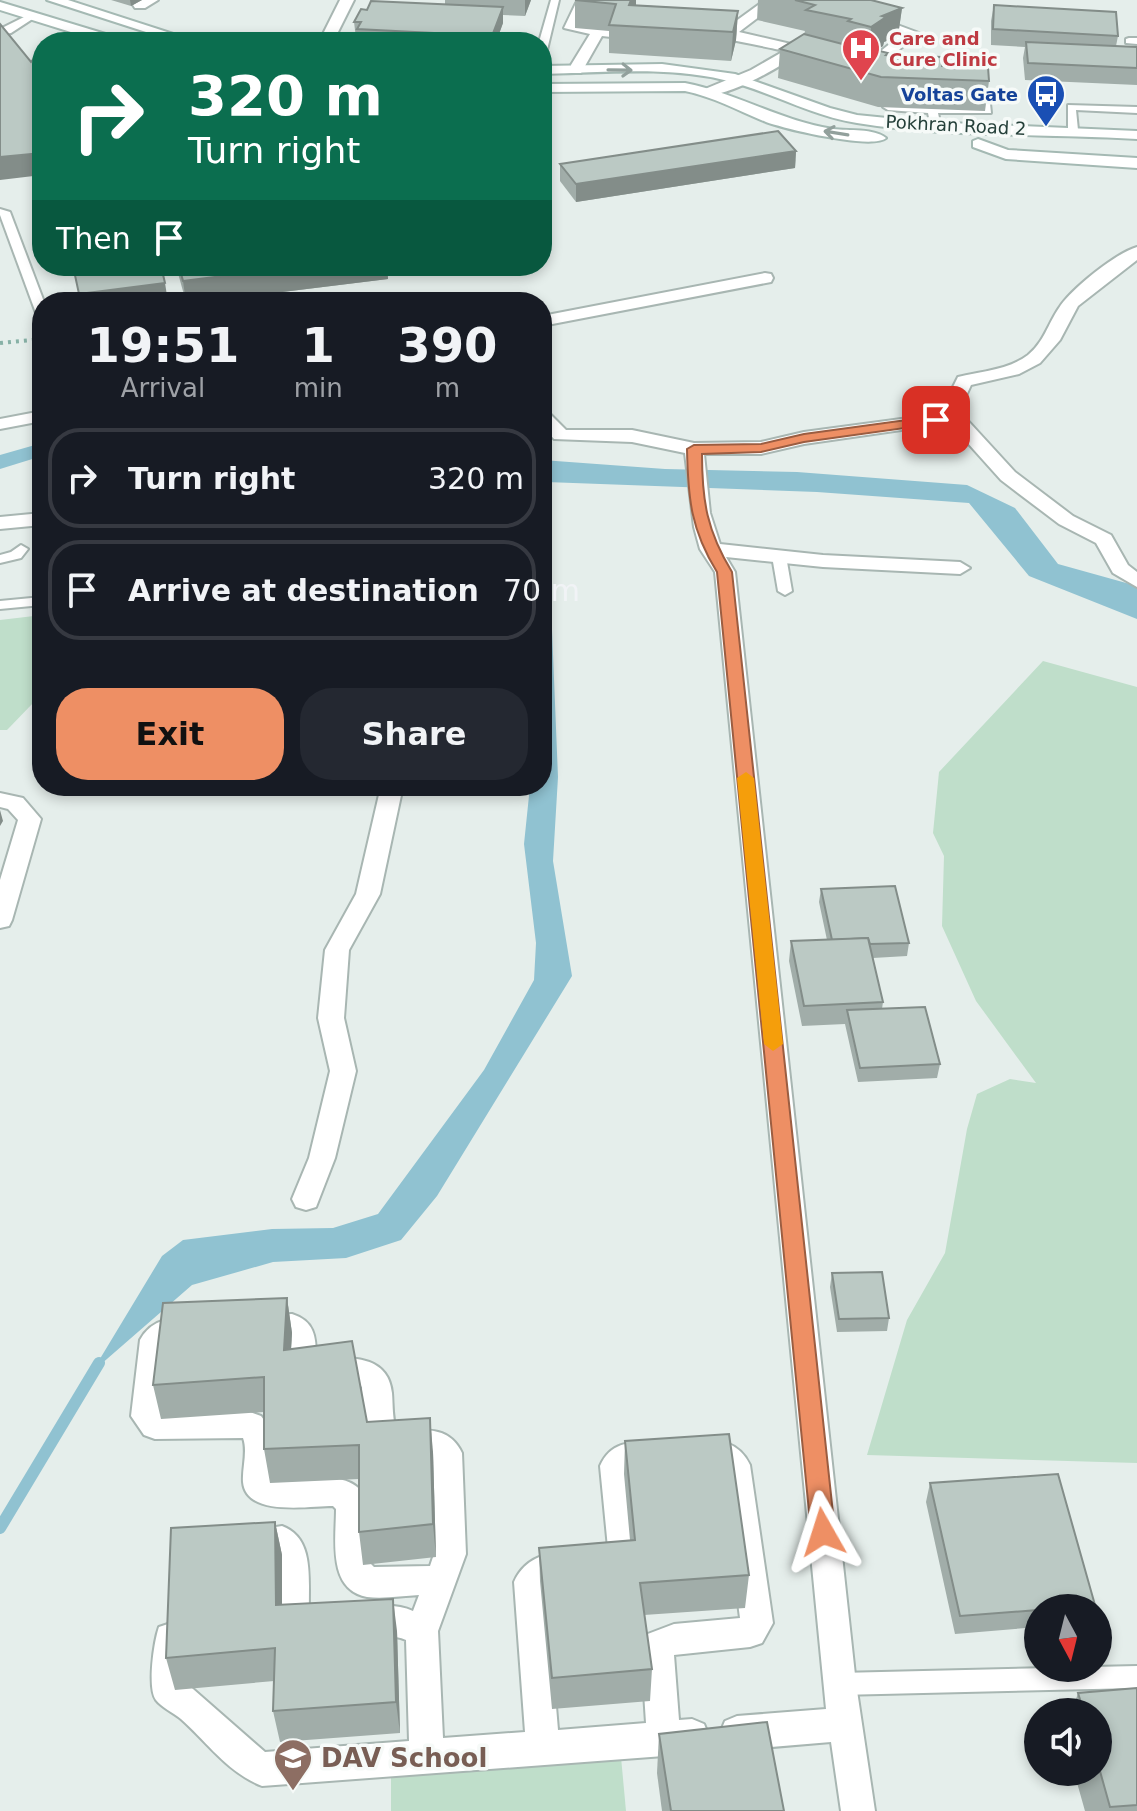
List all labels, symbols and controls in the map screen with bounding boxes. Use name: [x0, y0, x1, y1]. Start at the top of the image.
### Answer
hospital icon: Care and Cure Clinic: [840, 27, 882, 82]
place label: Care and Cure Clinic: [889, 28, 998, 70]
one-way arrow: [606, 62, 633, 78]
text: 320 m: [188, 63, 383, 128]
icon: right: [56, 64, 160, 168]
bus stop icon: Voltas Gate: [1025, 73, 1067, 128]
place label: Voltas Gate: [901, 84, 1018, 105]
street label: Pokhran Road 2: [885, 111, 1027, 139]
one-way arrow: [824, 125, 849, 140]
text: Turn right: [188, 130, 360, 171]
icon: arrive: [147, 216, 191, 260]
text: Then: [56, 221, 131, 256]
text: 19:51: [86, 317, 239, 373]
text: 1: [302, 317, 335, 373]
text: 390: [397, 317, 497, 373]
text: Arrival: [121, 373, 205, 403]
text: min: [294, 373, 343, 403]
text: m: [435, 373, 460, 403]
pin: [902, 386, 970, 454]
icon: arrive: [914, 398, 958, 442]
icon: right: [60, 456, 104, 500]
text: Turn right: [128, 461, 295, 496]
text: 320 m: [428, 461, 524, 496]
icon: arrive: [60, 568, 104, 612]
text: Arrive at destination: [128, 573, 479, 608]
text: 70 m: [503, 573, 580, 608]
button: Exit: [56, 688, 284, 780]
button: Share: [300, 688, 528, 780]
position arrow: [781, 1490, 865, 1574]
north arrow: [1024, 1594, 1112, 1682]
map controls: [1024, 1594, 1112, 1786]
button: sound: [1024, 1698, 1112, 1786]
school or university icon: DAV School: [272, 1737, 314, 1792]
place label: DAV School: [321, 1743, 487, 1773]

